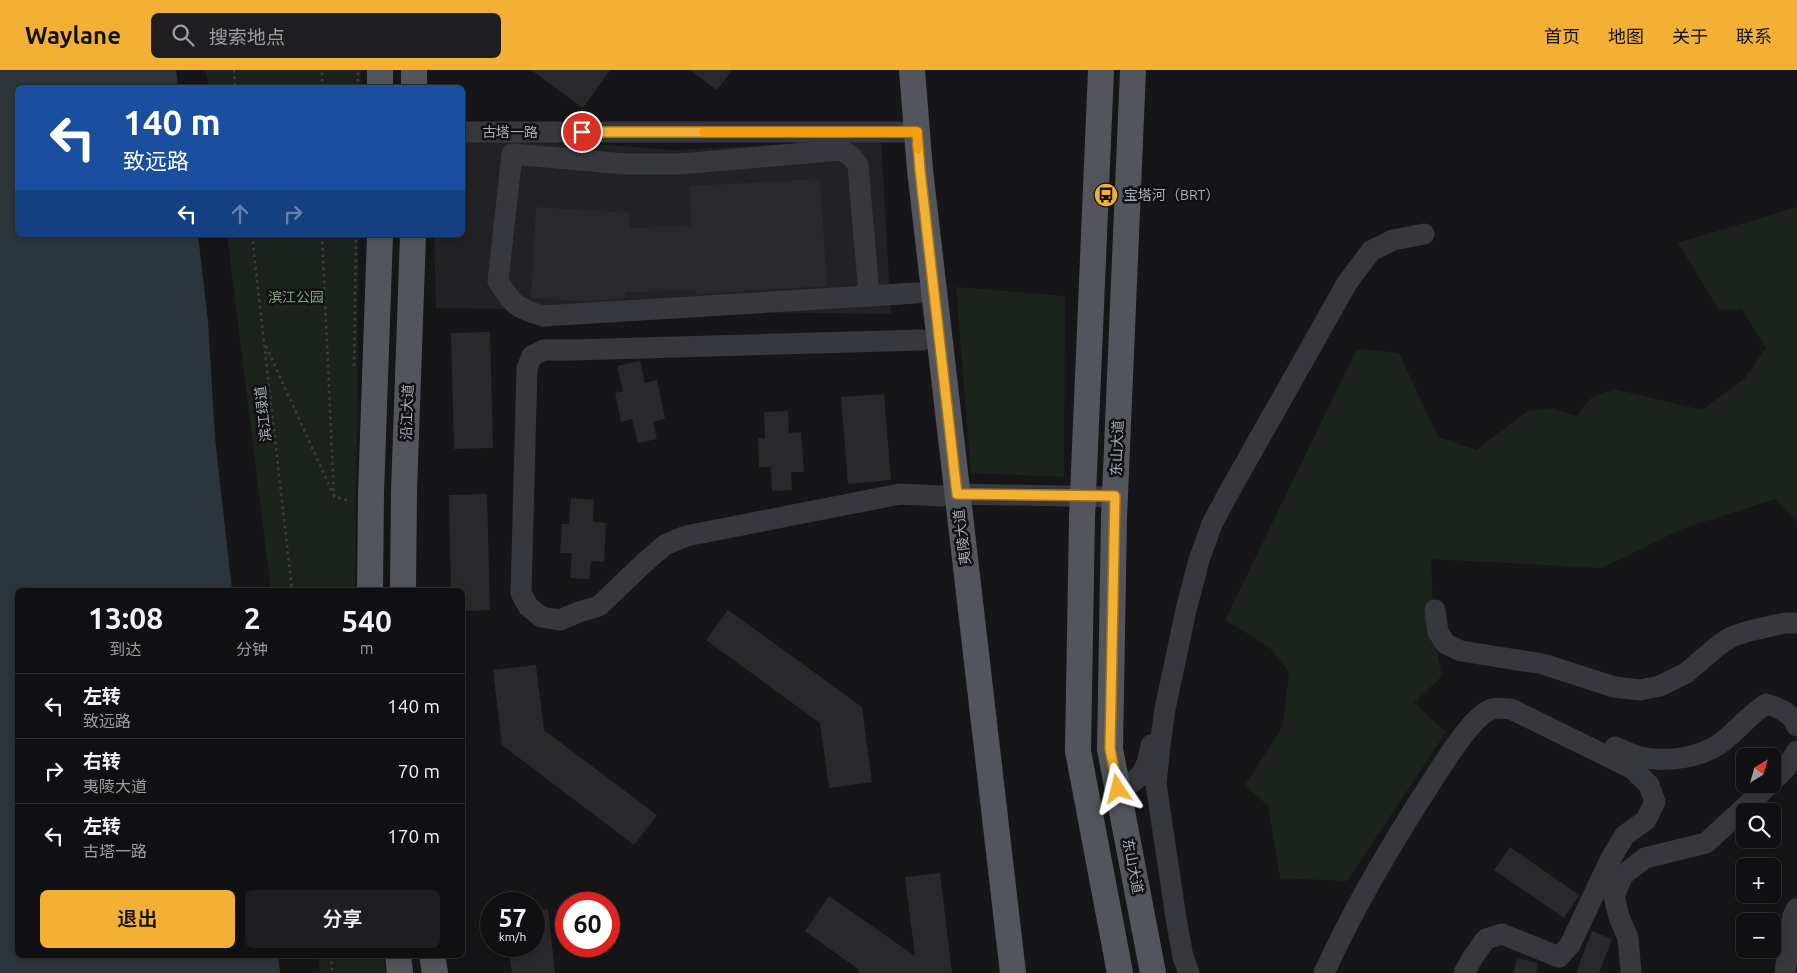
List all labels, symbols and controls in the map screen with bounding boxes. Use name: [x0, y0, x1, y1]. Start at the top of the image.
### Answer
search box: [151, 13, 501, 58]
icon: search: [169, 21, 197, 49]
text: Waylane: [25, 22, 121, 49]
text: 搜索地点: [209, 26, 285, 48]
text: 首页: [1544, 26, 1580, 46]
text: 地图: [1608, 26, 1644, 46]
text: 关于: [1672, 26, 1708, 46]
text: 联系: [1736, 26, 1772, 46]
text: 140 m: [123, 102, 221, 142]
icon: left: [40, 105, 105, 170]
pin: [561, 111, 603, 153]
icon: arrive: [568, 118, 596, 146]
street label: 古塔一路: [482, 124, 538, 140]
text: 致远路: [123, 148, 189, 173]
bus stop icon: 宝塔河（BRT）: [1093, 182, 1119, 208]
place label: 宝塔河（BRT）: [1124, 187, 1219, 203]
icon: left: [173, 200, 201, 228]
icon: ahead: [226, 200, 254, 228]
icon: right: [279, 200, 307, 228]
park label: 滨江公园: [268, 289, 324, 305]
street label: 沿江大道: [398, 384, 416, 440]
street label: 滨江绿道: [252, 385, 274, 443]
street label: 东山大道: [1108, 420, 1126, 476]
street label: 夷陵大道: [951, 508, 973, 566]
text: 13:08: [88, 601, 163, 635]
text: 2: [244, 601, 261, 635]
text: 540: [341, 604, 392, 638]
text: m: [360, 639, 373, 657]
text: 到达: [110, 640, 142, 658]
text: 分钟: [236, 640, 268, 658]
text: 左转: [83, 685, 121, 707]
icon: left: [40, 692, 68, 720]
text: 140 m: [387, 695, 440, 717]
text: 致远路: [83, 712, 131, 730]
north arrow: [1736, 748, 1781, 792]
map controls: [1736, 748, 1781, 958]
text: 右转: [83, 750, 121, 772]
icon: right: [40, 757, 68, 785]
text: 70 m: [398, 760, 440, 782]
position arrow: [1091, 762, 1143, 814]
text: 夷陵大道: [83, 777, 147, 795]
button: search: [1736, 803, 1781, 848]
text: 左转: [83, 815, 121, 837]
icon: left: [40, 822, 68, 850]
text: 170 m: [387, 825, 440, 847]
street label: 东山大道: [1120, 837, 1146, 895]
text: 古塔一路: [83, 842, 147, 860]
button: +: [1736, 858, 1781, 903]
button: 退出: [40, 890, 235, 948]
button: 分享: [245, 890, 440, 948]
speed limit sign: 60: [555, 892, 620, 957]
text: 57: [498, 904, 527, 932]
button: −: [1736, 913, 1781, 958]
text: km/h: [499, 930, 526, 943]

